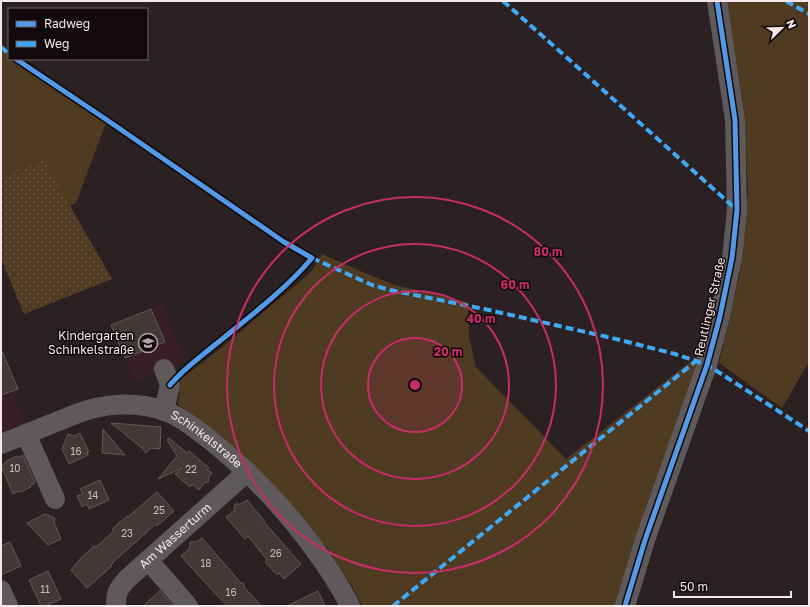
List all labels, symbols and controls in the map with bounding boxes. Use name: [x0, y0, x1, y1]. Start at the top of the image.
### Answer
legend: [8, 8, 148, 60]
north arrow: [762, 8, 802, 48]
text: Radweg: [44, 16, 90, 31]
text: N: [784, 18, 799, 30]
text: Weg: [44, 36, 69, 51]
text: 80 m: [534, 244, 562, 259]
street label: Reutlinger Straße: [691, 256, 728, 358]
text: 60 m: [501, 277, 529, 292]
text: 40 m: [467, 311, 495, 326]
place label: Kindergarten Schinkelstraße: [48, 328, 134, 357]
school or university icon: Kindergarten Schinkelstraße: [137, 332, 159, 354]
text: 20 m: [434, 344, 462, 359]
centre of rings: [408, 378, 422, 392]
street label: Schinkelstraße: [168, 407, 246, 471]
house number: 16: [71, 445, 81, 457]
house number: 10: [9, 462, 21, 474]
house number: 22: [185, 463, 197, 475]
house number: 14: [88, 489, 98, 501]
street label: Am Wasserturm: [136, 499, 214, 572]
house number: 25: [153, 504, 165, 516]
house number: 23: [121, 527, 133, 539]
house number: 26: [270, 547, 282, 559]
house number: 18: [201, 557, 211, 569]
scale bar: [674, 573, 791, 599]
text: 50 m: [680, 579, 708, 594]
house number: 11: [40, 583, 50, 595]
house number: 16: [226, 586, 236, 598]

